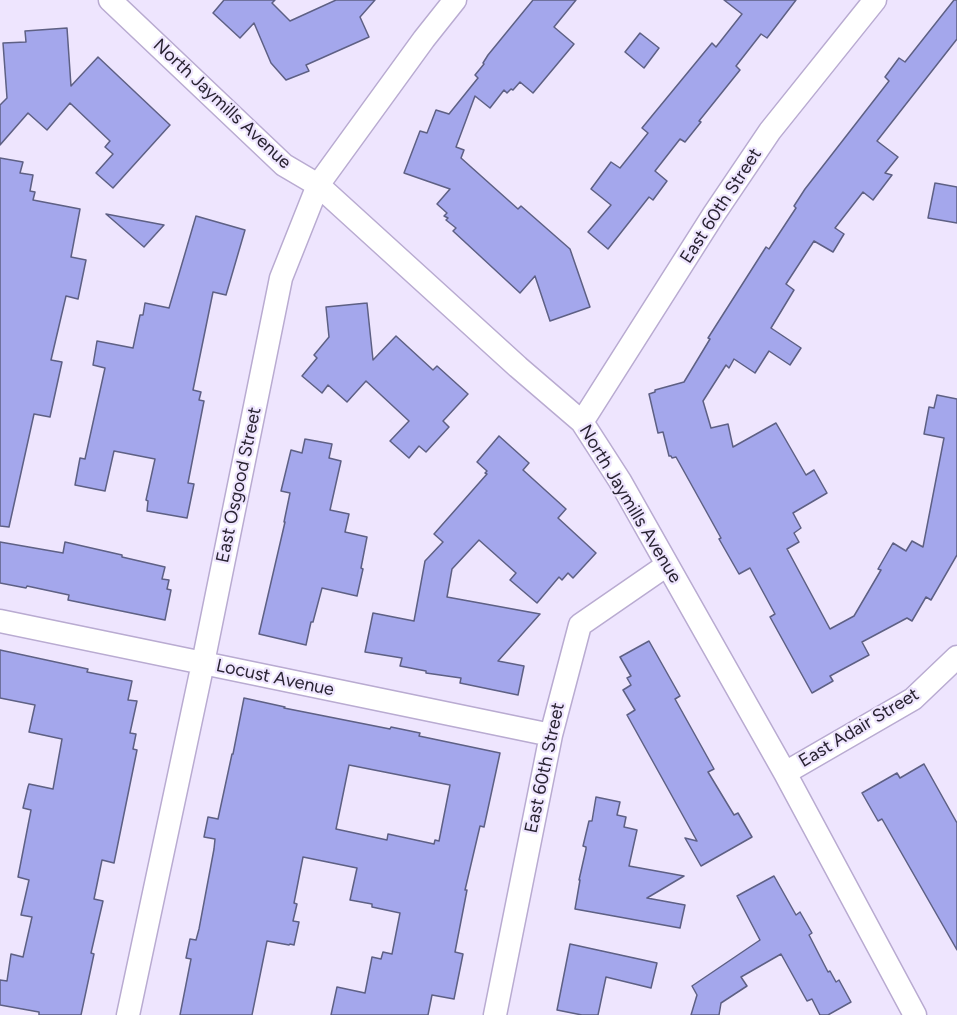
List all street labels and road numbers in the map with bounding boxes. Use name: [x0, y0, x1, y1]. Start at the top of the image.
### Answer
street label: North Jaymills Avenue: [149, 34, 295, 174]
street label: East 60th Street: [676, 144, 766, 268]
street label: East Osgood Street: [212, 405, 266, 565]
street label: North Jaymills Avenue: [574, 421, 686, 587]
street label: Locust Avenue: [214, 655, 336, 701]
street label: East Adair Street: [795, 684, 923, 772]
street label: East 60th Street: [521, 701, 569, 835]

